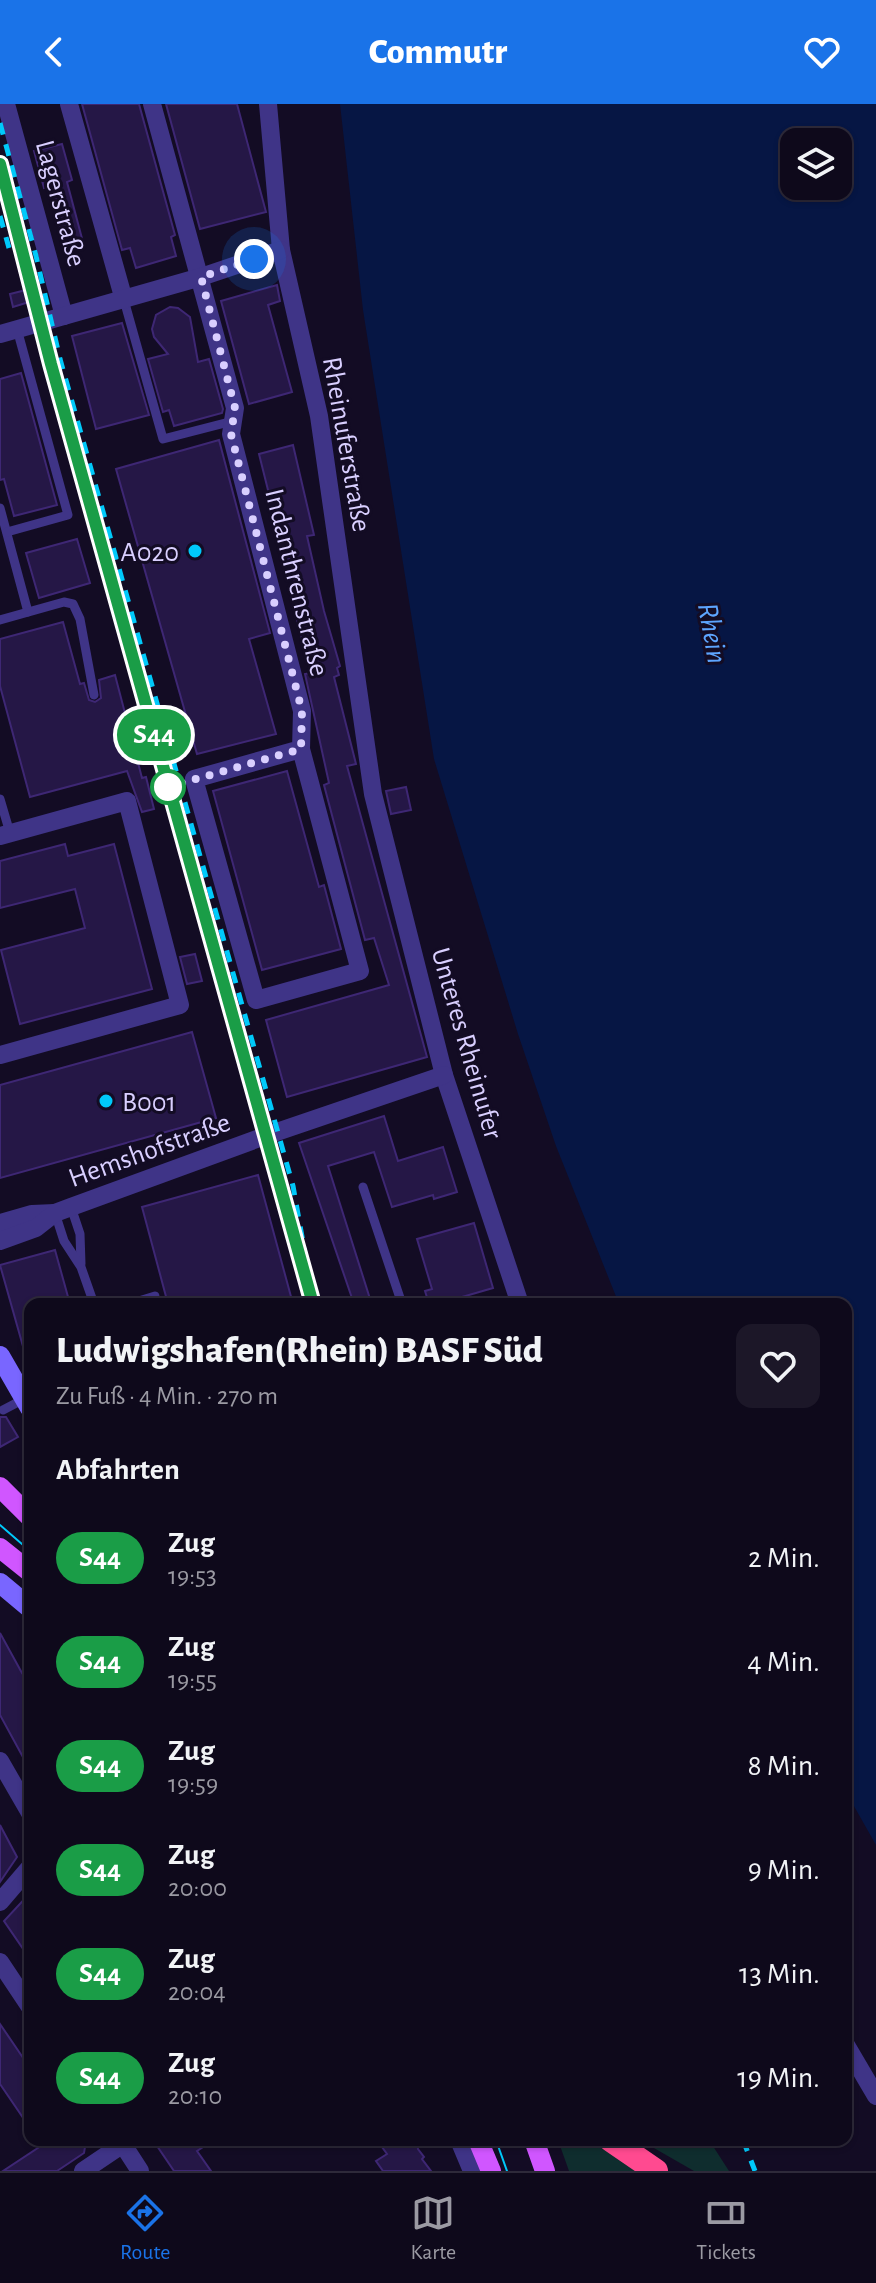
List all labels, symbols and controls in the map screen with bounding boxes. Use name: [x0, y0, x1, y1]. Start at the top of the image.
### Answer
icon: back: [32, 30, 76, 74]
icon: heart: [800, 30, 844, 74]
text: Commutr: [369, 34, 507, 70]
map controls: [780, 128, 852, 200]
button: layers: [780, 128, 852, 200]
street label: Lagerstraße: [30, 137, 90, 270]
your location: [234, 239, 274, 279]
street label: Rheinuferstraße: [317, 355, 375, 534]
street label: Indanthrenstraße: [259, 486, 333, 679]
place label: A020: [121, 539, 179, 567]
marker: A020: [186, 542, 204, 560]
water label: Rhein: [692, 600, 732, 666]
line badge: S44: [108, 709, 200, 761]
text: S44: [133, 721, 175, 749]
unlabelled marker: [151, 770, 185, 804]
street label: Unteres Rheinufer: [425, 945, 507, 1142]
place label: B001: [122, 1089, 176, 1117]
marker: B001: [97, 1092, 115, 1110]
street label: Hemshofstraße: [65, 1109, 234, 1193]
button: heart: [736, 1324, 820, 1408]
text: Ludwigshafen(Rhein) BASF Süd: [56, 1332, 543, 1370]
text: Zu Fuß · 4 Min. · 270 m: [56, 1383, 278, 1409]
text: Abfahrten: [56, 1455, 180, 1485]
text: Zug: [168, 1528, 215, 1558]
text: 2 Min.: [748, 1543, 820, 1573]
text: S44: [79, 1544, 121, 1572]
text: 19:53: [168, 1563, 217, 1589]
text: Zug: [168, 1632, 215, 1662]
text: 4 Min.: [747, 1647, 820, 1677]
text: S44: [79, 1648, 121, 1676]
text: 19:55: [168, 1667, 217, 1693]
text: Zug: [168, 1736, 215, 1766]
text: 8 Min.: [748, 1751, 820, 1781]
text: S44: [79, 1752, 121, 1780]
text: 19:59: [168, 1771, 218, 1797]
text: Zug: [168, 1840, 215, 1870]
text: 9 Min.: [748, 1855, 820, 1885]
text: S44: [79, 1856, 121, 1884]
text: 20:00: [168, 1875, 227, 1901]
text: Zug: [168, 1944, 215, 1974]
text: 13 Min.: [739, 1959, 820, 1989]
text: S44: [79, 1960, 121, 1988]
text: 20:04: [168, 1979, 226, 2005]
text: Zug: [168, 2048, 215, 2078]
text: 19 Min.: [737, 2063, 820, 2093]
text: S44: [79, 2064, 121, 2092]
text: 20:10: [168, 2083, 222, 2109]
tab: Route: [120, 2191, 170, 2265]
tab: Karte: [411, 2191, 456, 2265]
tab: Tickets: [696, 2191, 756, 2265]

